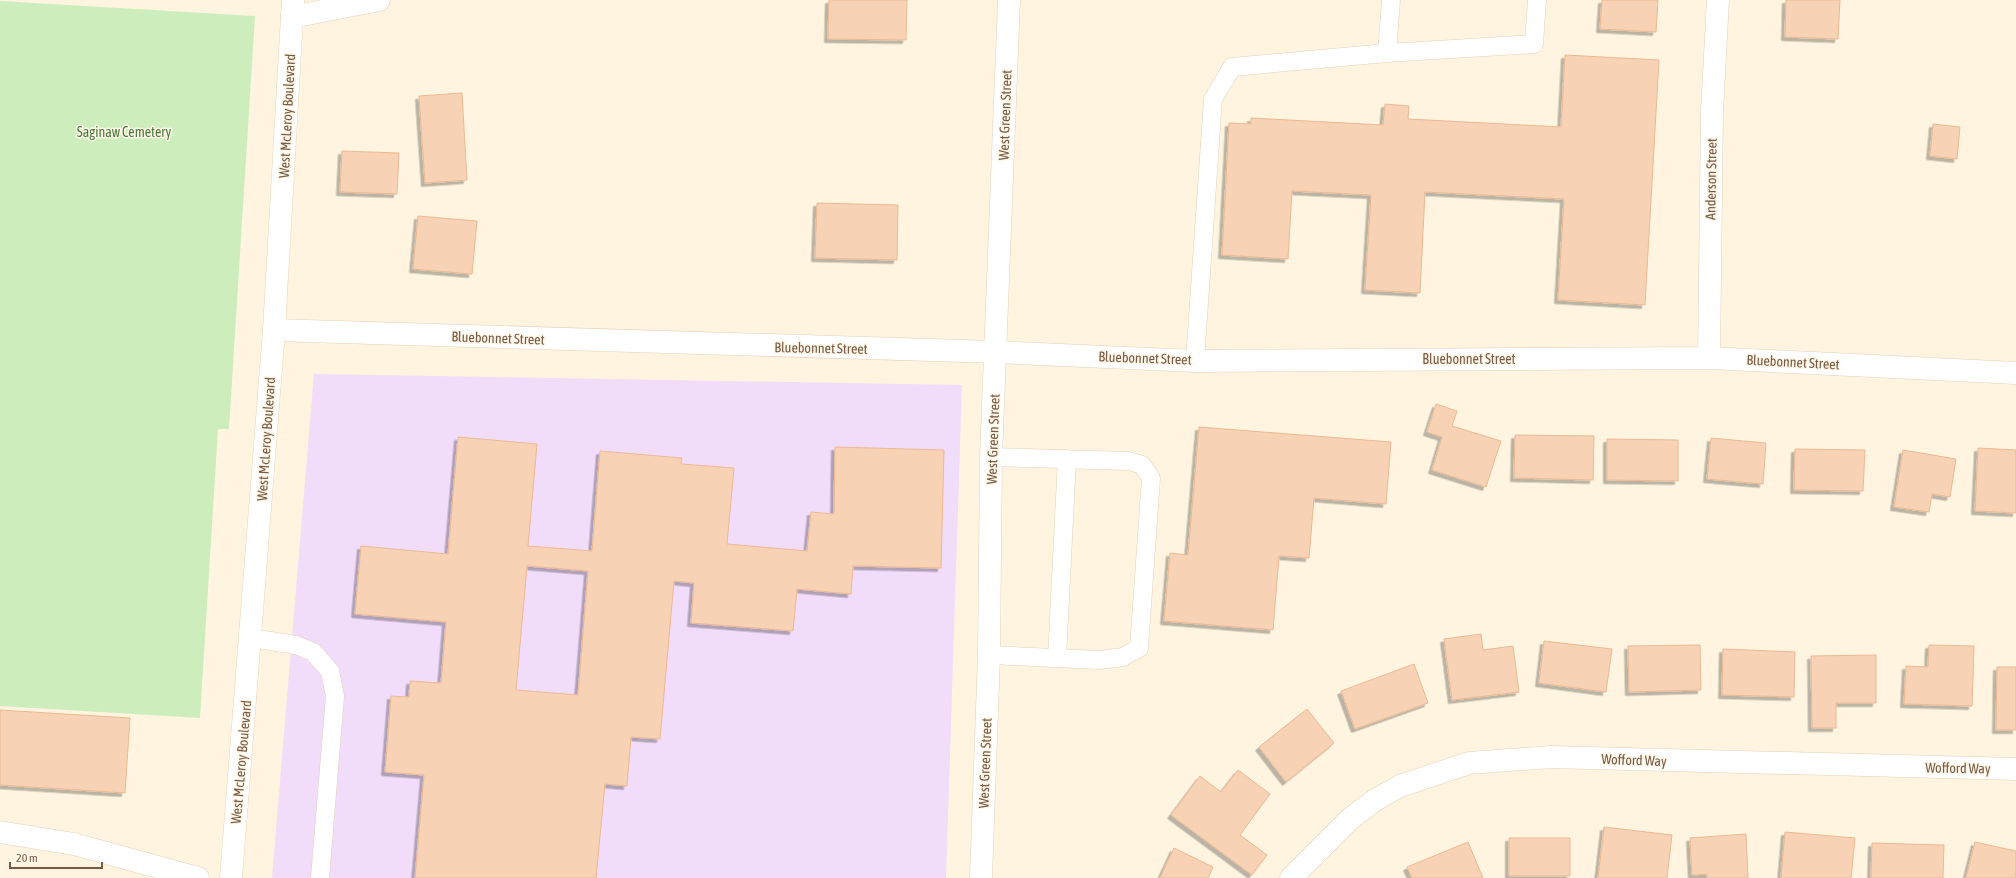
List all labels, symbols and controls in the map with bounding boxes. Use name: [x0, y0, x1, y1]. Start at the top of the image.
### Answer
street label: West McLeroy Boulevard: [276, 54, 298, 178]
street label: West Green Street: [995, 69, 1015, 161]
park label: Saginaw Cemetery: [77, 124, 171, 140]
street label: Anderson Street: [1702, 138, 1720, 220]
street label: Bluebonnet Street: [451, 328, 545, 348]
street label: Bluebonnet Street: [774, 339, 868, 357]
street label: Bluebonnet Street: [1098, 348, 1192, 368]
street label: Bluebonnet Street: [1422, 351, 1516, 367]
street label: Bluebonnet Street: [1746, 352, 1840, 372]
street label: West McLeroy Boulevard: [254, 376, 278, 502]
street label: West Green Street: [983, 393, 1003, 485]
street label: West McLeroy Boulevard: [228, 699, 254, 825]
street label: West Green Street: [975, 717, 995, 809]
street label: Wofford Way: [1601, 751, 1667, 769]
street label: Wofford Way: [1925, 759, 1991, 777]
scale bar: [10, 844, 102, 870]
text: 20 m: [16, 851, 38, 865]

